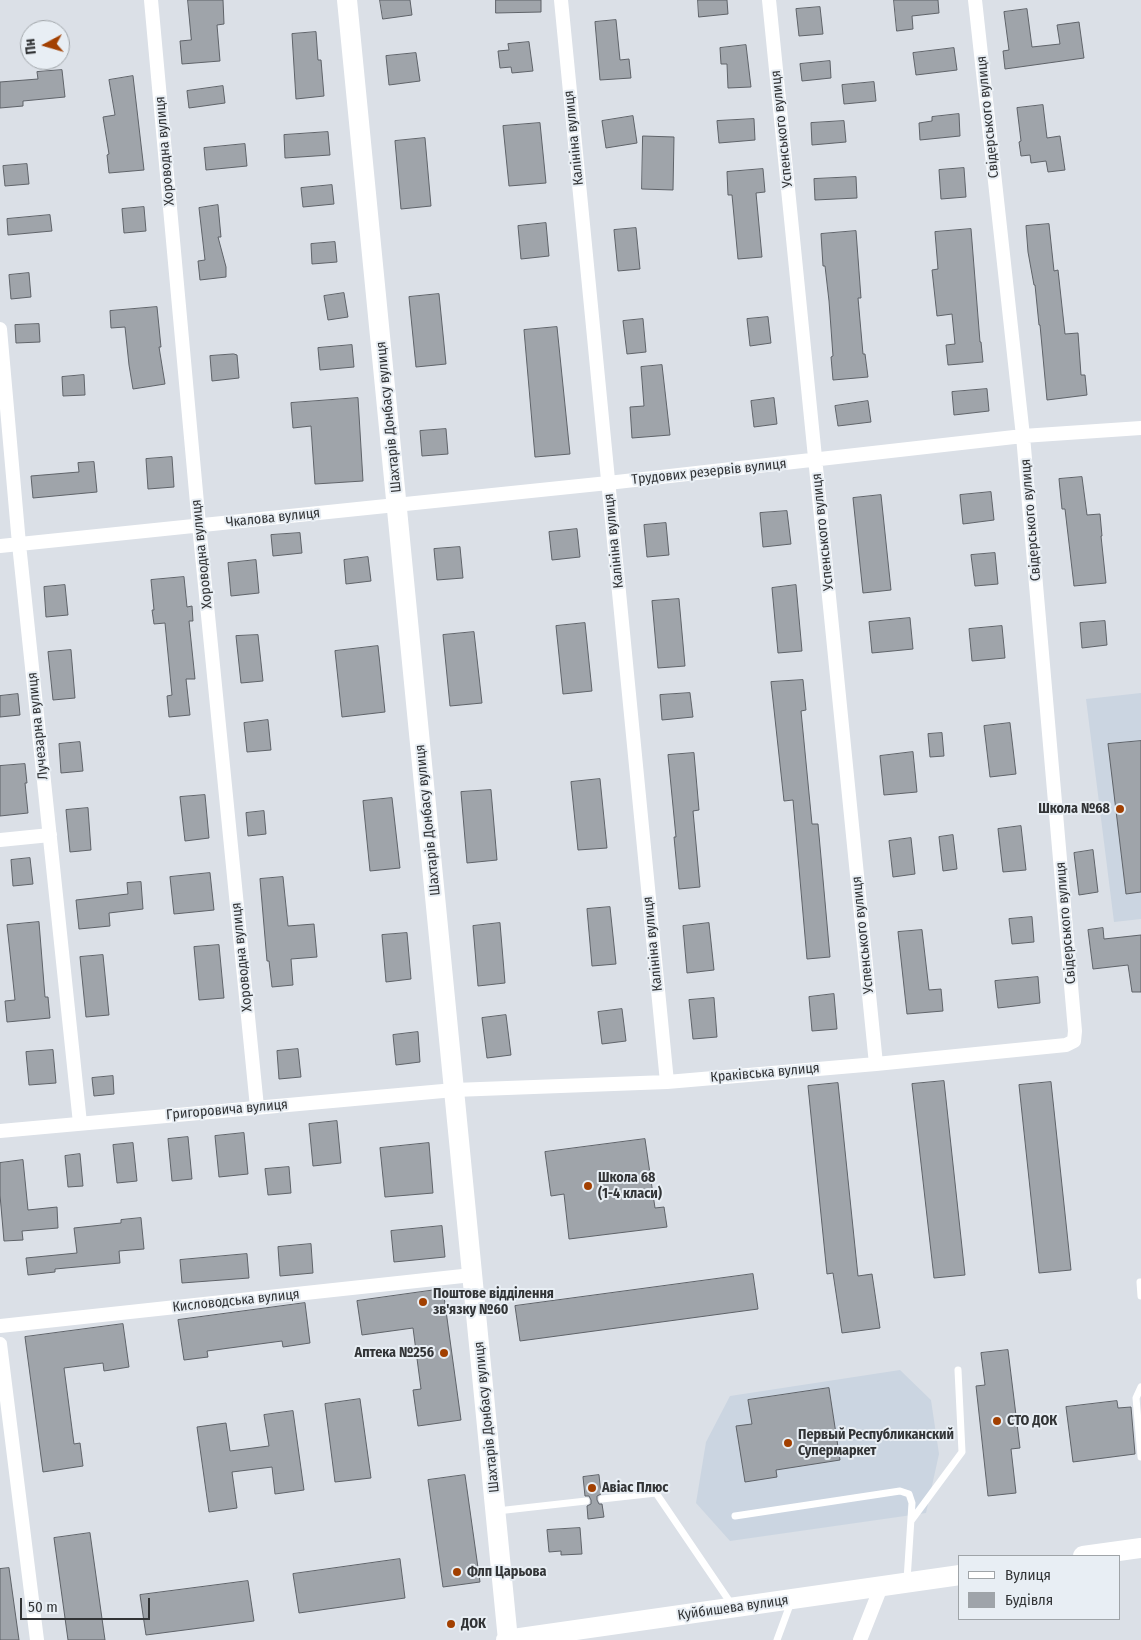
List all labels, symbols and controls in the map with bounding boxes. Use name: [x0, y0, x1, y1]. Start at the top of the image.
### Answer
north arrow: [20, 20, 70, 70]
text: Пн: [21, 38, 40, 55]
street label: Свідерського вулиця: [973, 55, 1003, 179]
street label: Успенського вулиця: [767, 69, 797, 189]
street label: Калініна вулиця: [561, 90, 587, 186]
street label: Хороводна вулиця: [152, 96, 178, 206]
street label: Шахтарів Донбасу вулиця: [373, 341, 405, 493]
street label: Трудових резервів вулиця: [631, 456, 787, 488]
street label: Свідерського вулиця: [1017, 458, 1045, 582]
street label: Успенського вулиця: [808, 472, 838, 592]
street label: Калініна вулиця: [601, 493, 627, 589]
street label: Хороводна вулиця: [188, 499, 216, 609]
street label: Чкалова вулиця: [225, 505, 321, 531]
street label: Лучезарна вулиця: [24, 671, 52, 781]
street label: Шахтарів Донбасу вулиця: [412, 744, 444, 896]
place label: Школа №68: [1038, 801, 1110, 817]
marker: Школа №68: [1114, 803, 1126, 815]
street label: Свідерського вулиця: [1052, 861, 1080, 985]
street label: Успенського вулиця: [848, 875, 878, 995]
street label: Калініна вулиця: [640, 896, 666, 992]
street label: Хороводна вулиця: [228, 902, 256, 1012]
street label: Краківська вулиця: [710, 1060, 820, 1086]
street label: Григоровича вулиця: [165, 1096, 289, 1124]
place label: Школа 68 (1-4 класи): [598, 1170, 662, 1202]
marker: Школа 68 (1-4 класи): [582, 1180, 594, 1192]
street label: Кисловодська вулиця: [172, 1286, 300, 1316]
place label: Поштове відділення зв'язку №60: [433, 1286, 554, 1318]
marker: Поштове відділення зв'язку №60: [417, 1296, 429, 1308]
street label: Шахтарів Донбасу вулиця: [471, 1341, 503, 1493]
place label: Аптека №256: [355, 1345, 434, 1361]
marker: Аптека №256: [438, 1347, 450, 1359]
place label: СТО ДОК: [1007, 1413, 1057, 1429]
marker: СТО ДОК: [991, 1415, 1003, 1427]
place label: Первый Республиканский Супермаркет: [798, 1427, 954, 1460]
marker: Первый Республиканский Супермаркет: [782, 1437, 794, 1449]
place label: Авіас Плюс: [602, 1480, 668, 1496]
marker: Авіас Плюс: [586, 1482, 598, 1494]
legend: [958, 1555, 1121, 1620]
place label: Флп Царьова: [467, 1564, 546, 1580]
marker: Флп Царьова: [451, 1566, 463, 1578]
text: Вулиця: [1005, 1566, 1051, 1584]
scale bar: [22, 1588, 152, 1620]
text: Будівля: [1005, 1591, 1053, 1609]
street label: Куйбишева вулиця: [676, 1592, 790, 1624]
text: 50 m: [28, 1598, 58, 1616]
place label: ДОК: [461, 1616, 486, 1632]
marker: ДОК: [445, 1618, 457, 1630]

